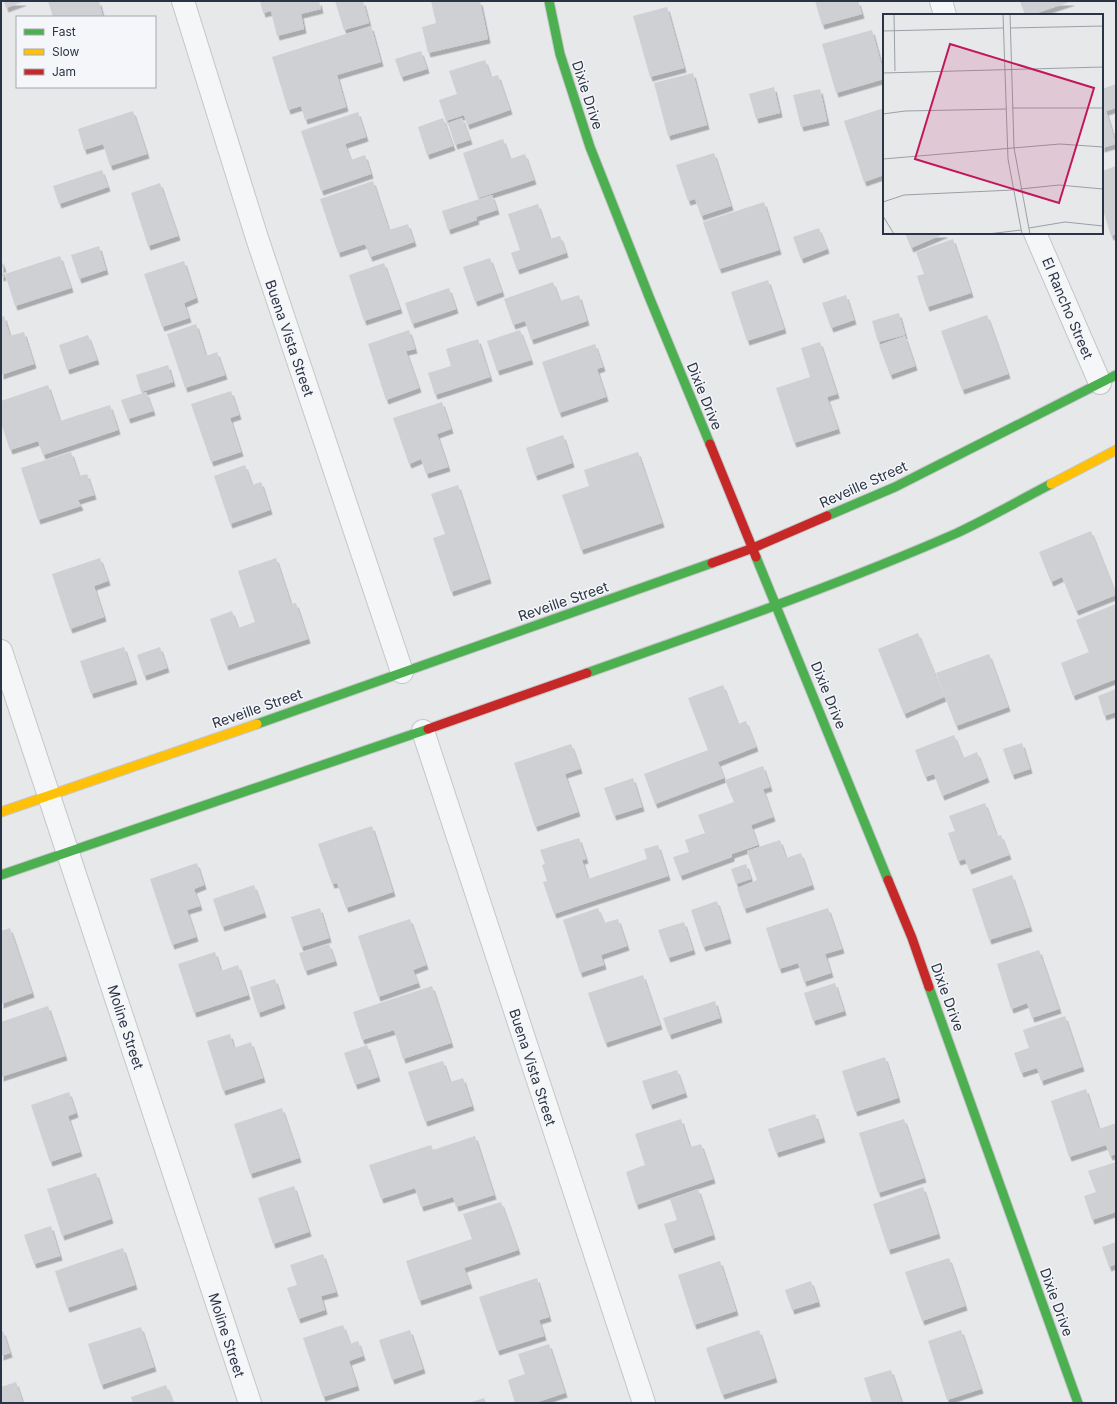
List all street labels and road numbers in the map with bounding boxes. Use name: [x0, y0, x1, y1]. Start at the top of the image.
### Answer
street label: Dixie Drive: [569, 58, 607, 132]
street label: El Rancho Street: [1039, 255, 1097, 362]
street label: Buena Vista Street: [262, 278, 318, 399]
street label: Dixie Drive: [684, 360, 726, 432]
street label: Reveille Street: [816, 457, 910, 511]
street label: Reveille Street: [516, 577, 611, 624]
street label: Dixie Drive: [808, 659, 850, 731]
street label: Reveille Street: [210, 684, 305, 731]
street label: Dixie Drive: [928, 961, 968, 1033]
street label: Moline Street: [104, 983, 148, 1072]
street label: Buena Vista Street: [506, 1006, 560, 1128]
street label: Dixie Drive: [1037, 1266, 1077, 1338]
street label: Moline Street: [205, 1291, 249, 1380]

